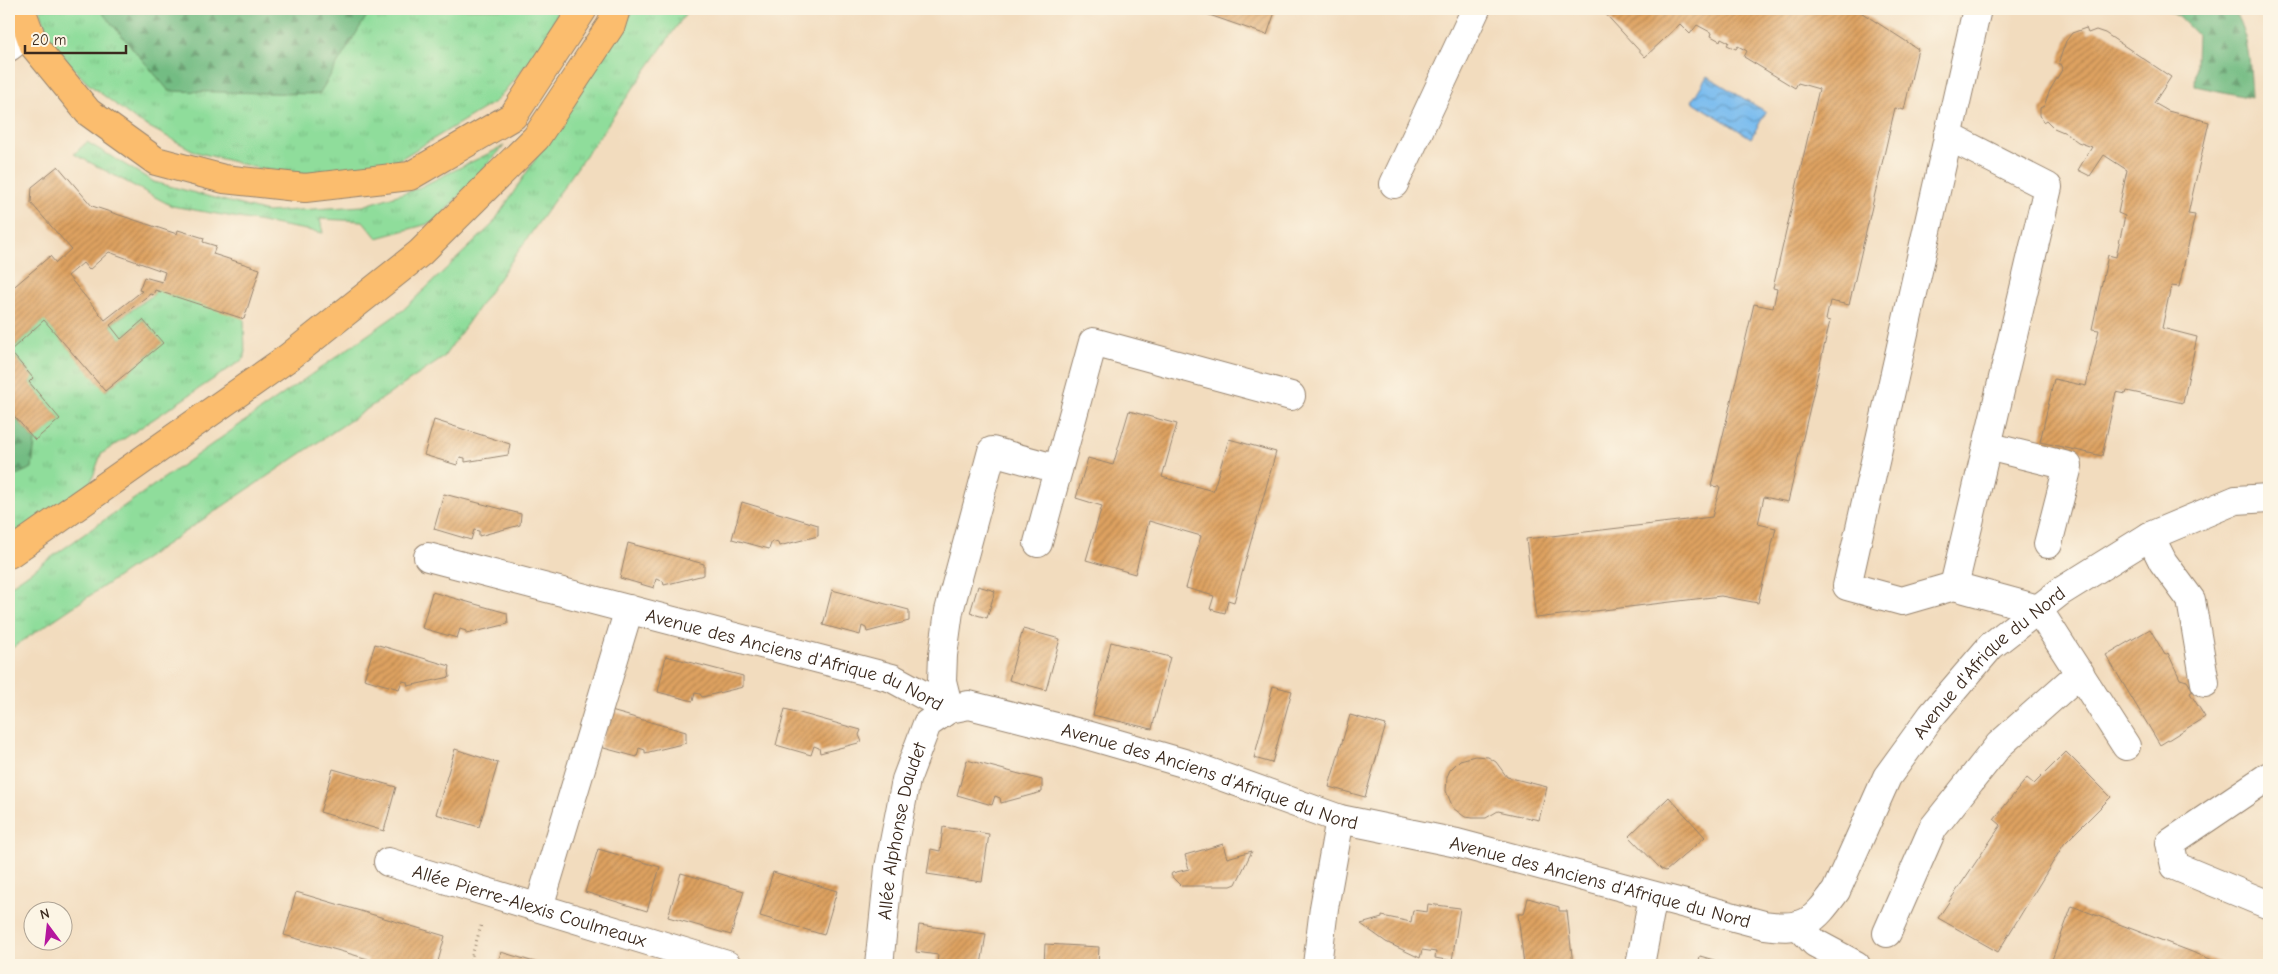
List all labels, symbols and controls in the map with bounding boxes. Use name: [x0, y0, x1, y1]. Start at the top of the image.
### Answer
scale bar: [25, 22, 126, 54]
text: 20 m: [32, 31, 66, 49]
street label: Avenue d'Afrique du Nord: [1909, 582, 2070, 743]
street label: Avenue des Anciens d'Afrique du Nord: [643, 604, 947, 716]
street label: Avenue des Anciens d'Afrique du Nord: [1059, 719, 1360, 834]
street label: Allée Alphonse Daudet: [874, 739, 931, 921]
street label: Avenue des Anciens d'Afrique du Nord: [1448, 832, 1753, 933]
street label: Allée Pierre-Alexis Coulmeaux: [410, 860, 650, 952]
north arrow: [22, 902, 72, 952]
text: N: [38, 905, 51, 923]

